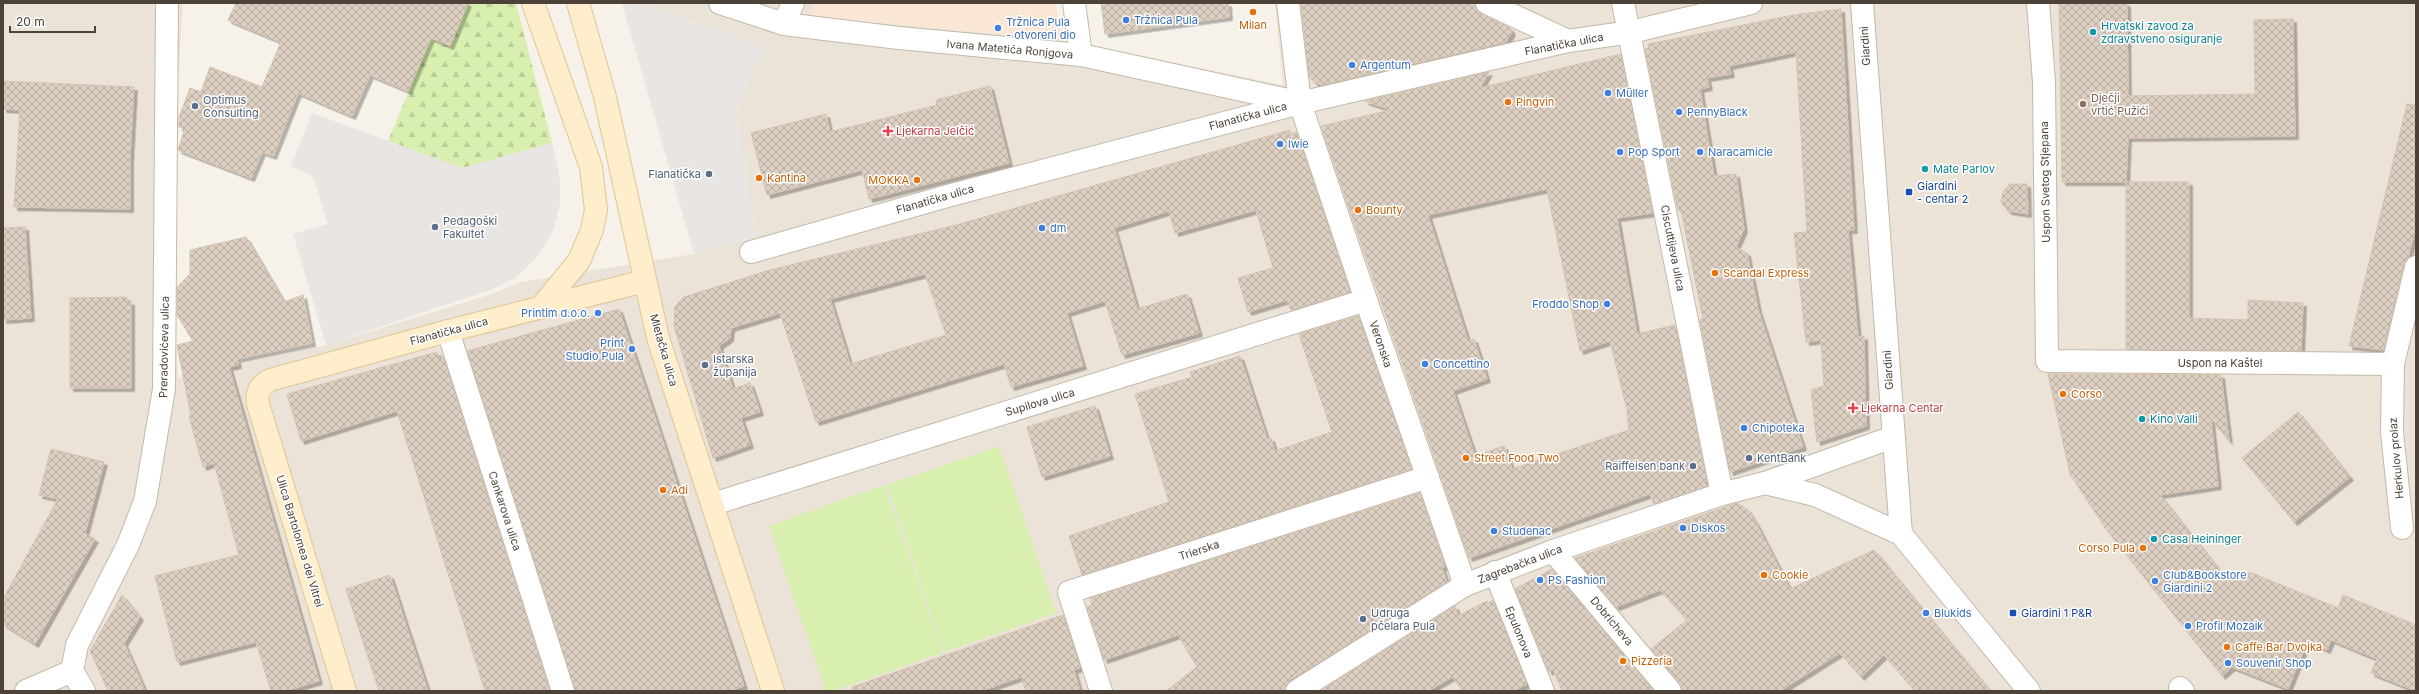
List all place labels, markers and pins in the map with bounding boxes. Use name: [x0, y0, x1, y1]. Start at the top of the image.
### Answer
marker: Milan: [1248, 7, 1258, 17]
place label: Tržnica Pula: [1134, 13, 1198, 27]
place label: Tržnica Pula - otvoreni dio: [1006, 15, 1076, 42]
marker: Tržnica Pula: [1121, 15, 1131, 25]
place label: Milan: [1239, 18, 1267, 32]
place label: Hrvatski zavod za zdravstveno osiguranje: [2101, 19, 2222, 46]
marker: Tržnica Pula - otvoreni dio: [993, 23, 1003, 33]
marker: Hrvatski zavod za zdravstveno osiguranje: [2088, 27, 2098, 37]
place label: Argentum: [1360, 58, 1411, 72]
marker: Argentum: [1347, 60, 1357, 70]
place label: Müller: [1616, 86, 1648, 100]
marker: Müller: [1603, 88, 1613, 98]
place label: Dječji vrtić Pužići: [2091, 91, 2148, 118]
place label: Optimus Consulting: [203, 93, 259, 120]
place label: Pingvin: [1516, 95, 1554, 109]
marker: Pingvin: [1503, 97, 1513, 107]
marker: Dječji vrtić Pužići: [2078, 99, 2088, 109]
marker: Optimus Consulting: [190, 101, 200, 111]
place label: PennyBlack: [1687, 105, 1748, 119]
marker: PennyBlack: [1674, 107, 1684, 117]
place label: Ljekarna Jelčić: [896, 124, 974, 138]
marker: Ljekarna Jelčić: [883, 126, 893, 136]
place label: lwie: [1288, 137, 1309, 151]
marker: lwie: [1275, 139, 1285, 149]
place label: Pop Sport: [1628, 145, 1680, 159]
place label: Naracamicie: [1708, 145, 1773, 159]
marker: Pop Sport: [1615, 147, 1625, 157]
marker: Naracamicie: [1695, 147, 1705, 157]
place label: Mate Parlov: [1933, 162, 1995, 176]
marker: Mate Parlov: [1920, 164, 1930, 174]
place label: Flanatička: [648, 167, 701, 181]
marker: Flanatička: [704, 169, 714, 179]
place label: Kantina: [767, 171, 806, 185]
marker: Kantina: [754, 173, 764, 183]
place label: MOKKA: [868, 173, 909, 187]
marker: MOKKA: [912, 175, 922, 185]
place label: Giardini - centar 2: [1917, 179, 1968, 206]
marker: Giardini - centar 2: [1904, 187, 1914, 197]
place label: Bounty: [1366, 203, 1403, 217]
marker: Bounty: [1353, 205, 1363, 215]
place label: Pedagoški Fakultet: [443, 214, 497, 241]
place label: dm: [1050, 221, 1066, 235]
marker: Pedagoški Fakultet: [430, 222, 440, 232]
marker: dm: [1037, 223, 1047, 233]
place label: Scandal Express: [1723, 266, 1809, 280]
marker: Scandal Express: [1710, 268, 1720, 278]
place label: Froddo Shop: [1532, 297, 1599, 311]
marker: Froddo Shop: [1602, 299, 1612, 309]
place label: Printim d.o.o.: [521, 306, 590, 320]
marker: Printim d.o.o.: [593, 308, 603, 318]
place label: Print Studio Pula: [565, 336, 624, 363]
marker: Print Studio Pula: [627, 344, 637, 354]
place label: Istarska županija: [713, 352, 757, 379]
place label: Concettino: [1433, 357, 1490, 371]
marker: Concettino: [1420, 359, 1430, 369]
marker: Istarska županija: [700, 360, 710, 370]
place label: Corso: [2071, 387, 2103, 401]
marker: Corso: [2058, 389, 2068, 399]
place label: Ljekarna Centar: [1861, 401, 1944, 415]
marker: Ljekarna Centar: [1848, 403, 1858, 413]
place label: Kino Valli: [2150, 412, 2198, 426]
marker: Kino Valli: [2137, 414, 2147, 424]
place label: Chipoteka: [1752, 421, 1805, 435]
marker: Chipoteka: [1739, 423, 1749, 433]
place label: Street Food Two: [1474, 451, 1559, 465]
place label: KentBank: [1757, 451, 1806, 465]
marker: Street Food Two: [1461, 453, 1471, 463]
marker: KentBank: [1744, 453, 1754, 463]
place label: Raiffeisen bank: [1605, 459, 1685, 473]
marker: Raiffeisen bank: [1688, 461, 1698, 471]
place label: Adi: [671, 483, 688, 497]
marker: Adi: [658, 485, 668, 495]
place label: Diskos: [1691, 521, 1726, 535]
marker: Diskos: [1678, 523, 1688, 533]
place label: Studenac: [1502, 524, 1551, 538]
marker: Studenac: [1489, 526, 1499, 536]
place label: Casa Heininger: [2162, 532, 2242, 546]
marker: Casa Heininger: [2149, 534, 2159, 544]
place label: Corso Pula: [2078, 541, 2135, 555]
marker: Corso Pula: [2138, 543, 2148, 553]
place label: Cookie: [1772, 568, 1808, 582]
place label: Club&Bookstore Giardini 2: [2163, 568, 2247, 595]
marker: Cookie: [1759, 570, 1769, 580]
place label: PS Fashion: [1548, 573, 1606, 587]
marker: PS Fashion: [1535, 575, 1545, 585]
marker: Club&Bookstore Giardini 2: [2150, 576, 2160, 586]
place label: Udruga pčelara Pula: [1371, 606, 1435, 633]
place label: Blukids: [1934, 606, 1972, 620]
place label: Giardini 1 P&R: [2021, 606, 2092, 620]
marker: Blukids: [1921, 608, 1931, 618]
marker: Giardini 1 P&R: [2008, 608, 2018, 618]
marker: Udruga pčelara Pula: [1358, 614, 1368, 624]
place label: Profil Mozaik: [2196, 619, 2263, 633]
marker: Profil Mozaik: [2183, 621, 2193, 631]
place label: Caffe Bar Dvojka: [2235, 640, 2322, 654]
marker: Caffe Bar Dvojka: [2222, 642, 2232, 652]
place label: Pizzeria: [1631, 654, 1672, 668]
marker: Pizzeria: [1618, 656, 1628, 666]
place label: Souvenir Shop: [2236, 656, 2312, 670]
marker: Souvenir Shop: [2223, 658, 2233, 668]

